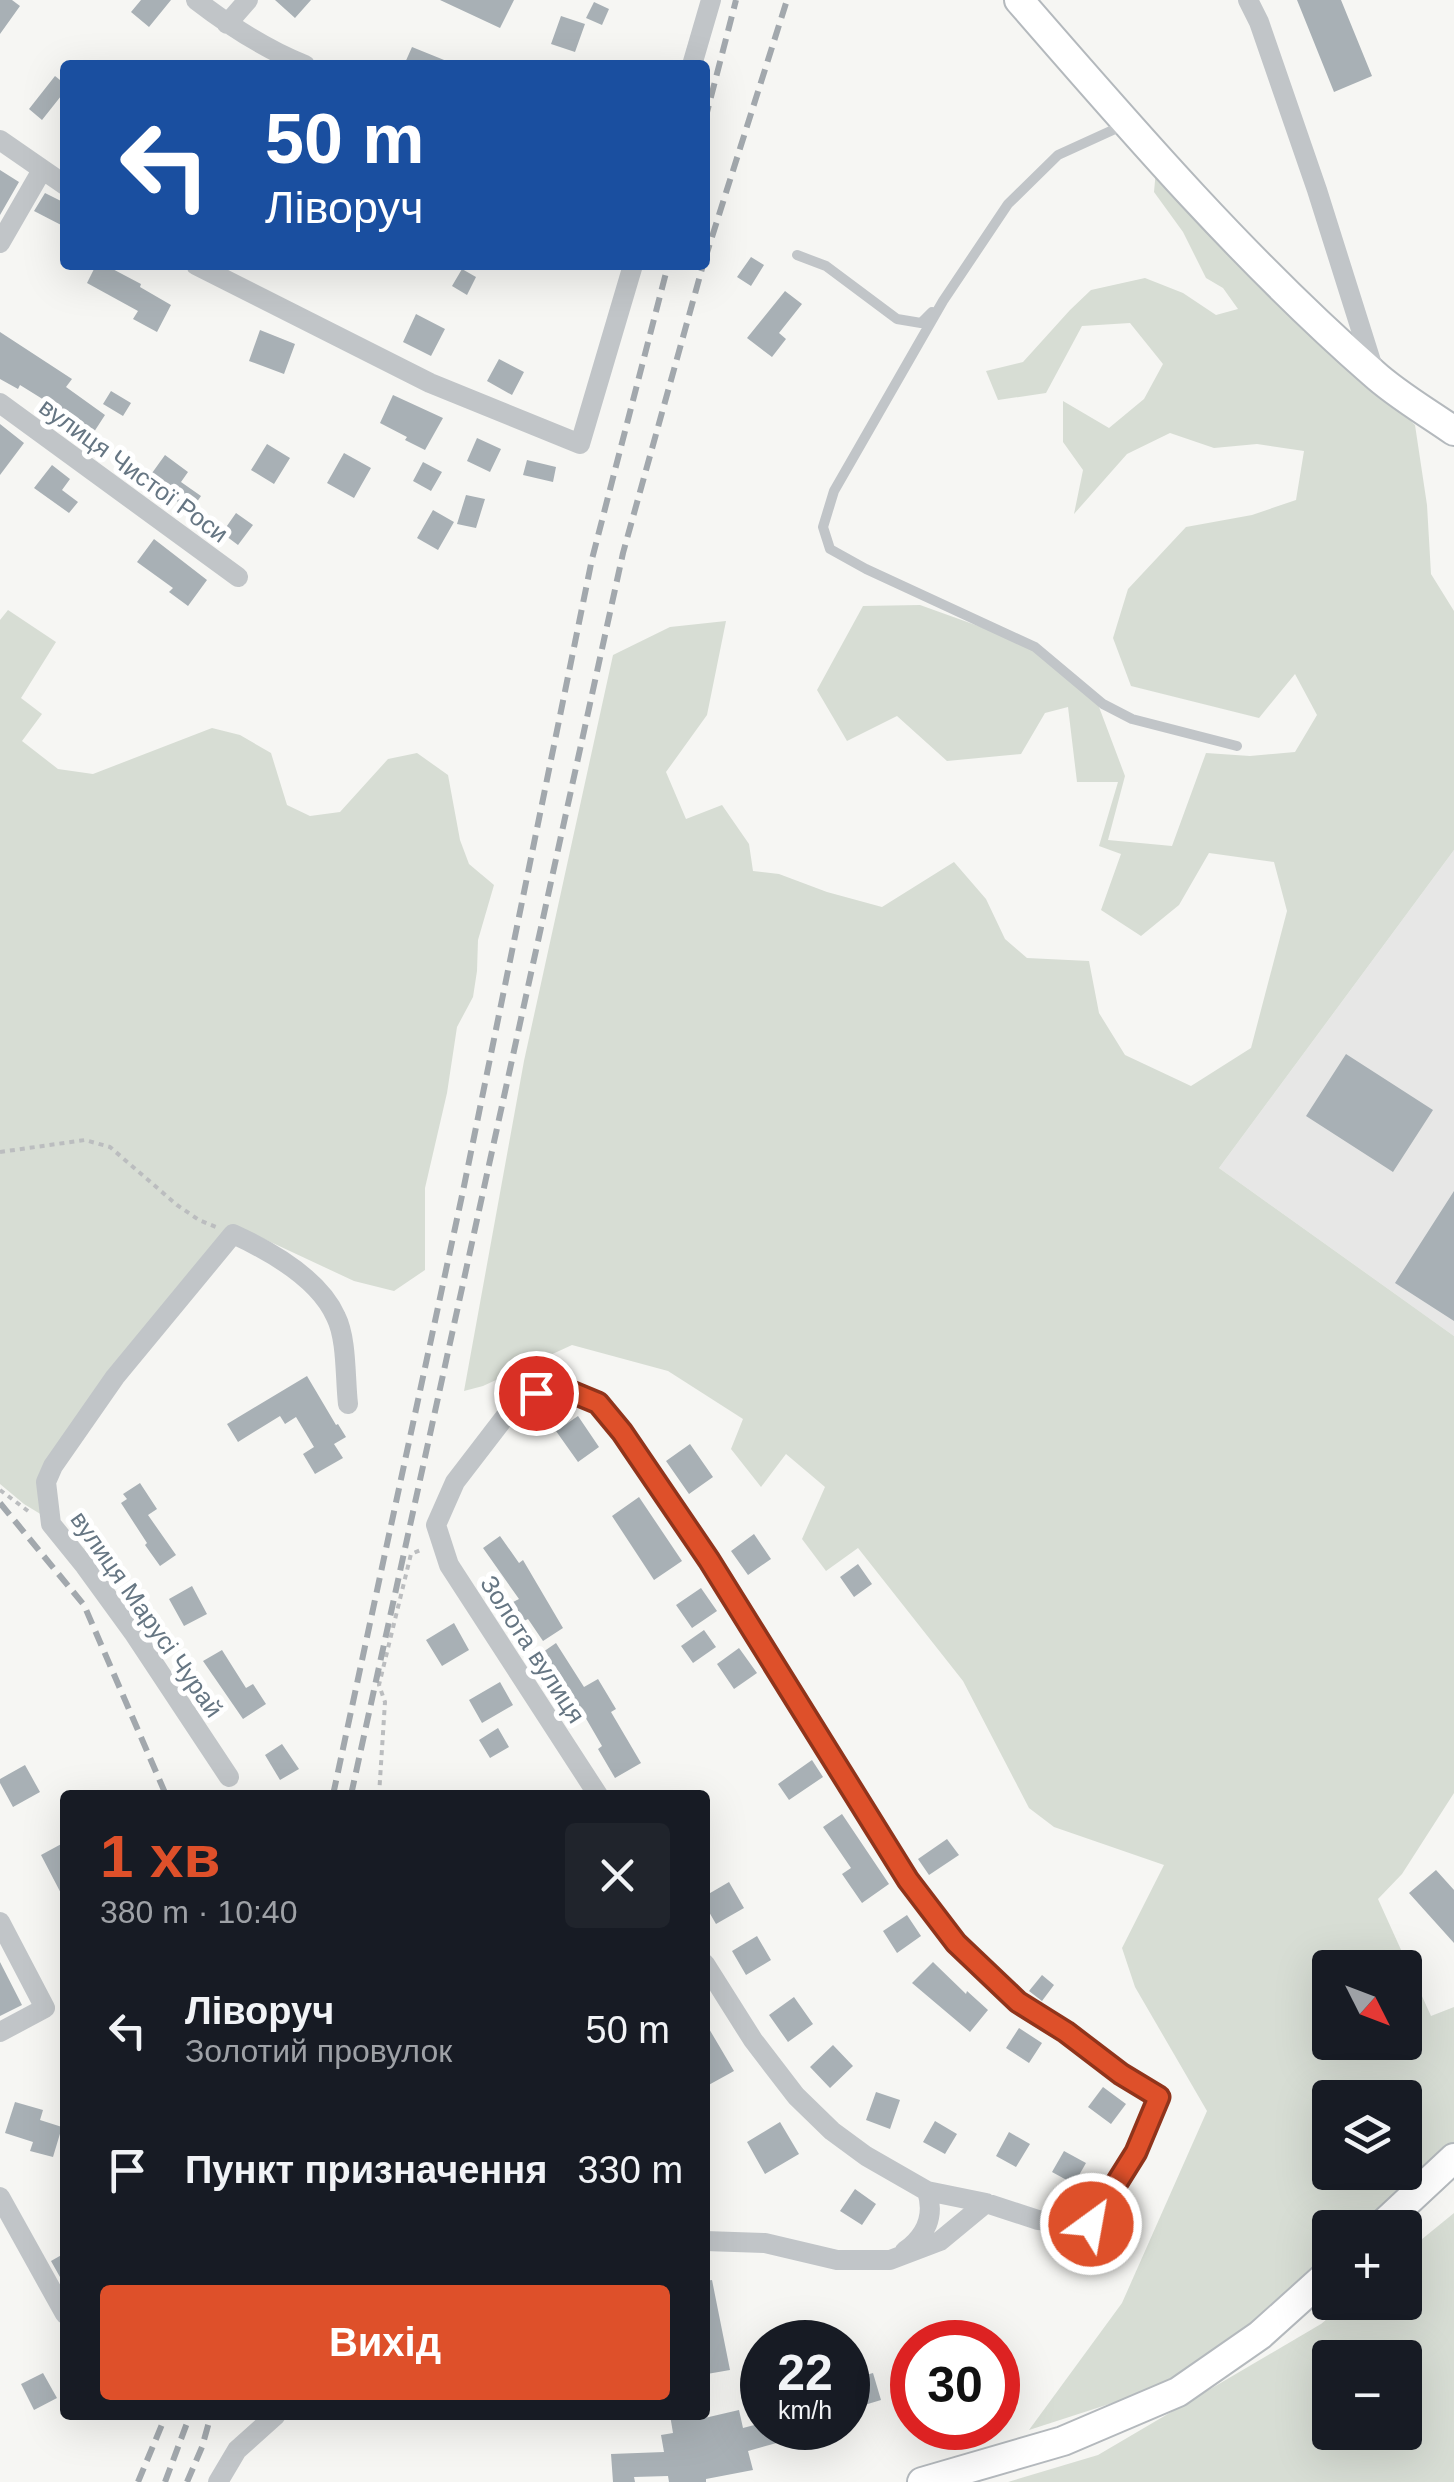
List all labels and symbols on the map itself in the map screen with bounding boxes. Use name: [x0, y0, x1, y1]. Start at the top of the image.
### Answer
street label: вулиця Чистої Роси: [34, 392, 234, 548]
pin: [494, 1351, 579, 1436]
street label: вулиця Марусі Чурай: [65, 1506, 229, 1722]
street label: Золота вулиця: [475, 1570, 591, 1728]
north arrow: [1312, 1950, 1422, 2060]
position arrow: [1039, 2172, 1143, 2276]
speed limit sign: 30: [890, 2320, 1020, 2450]

